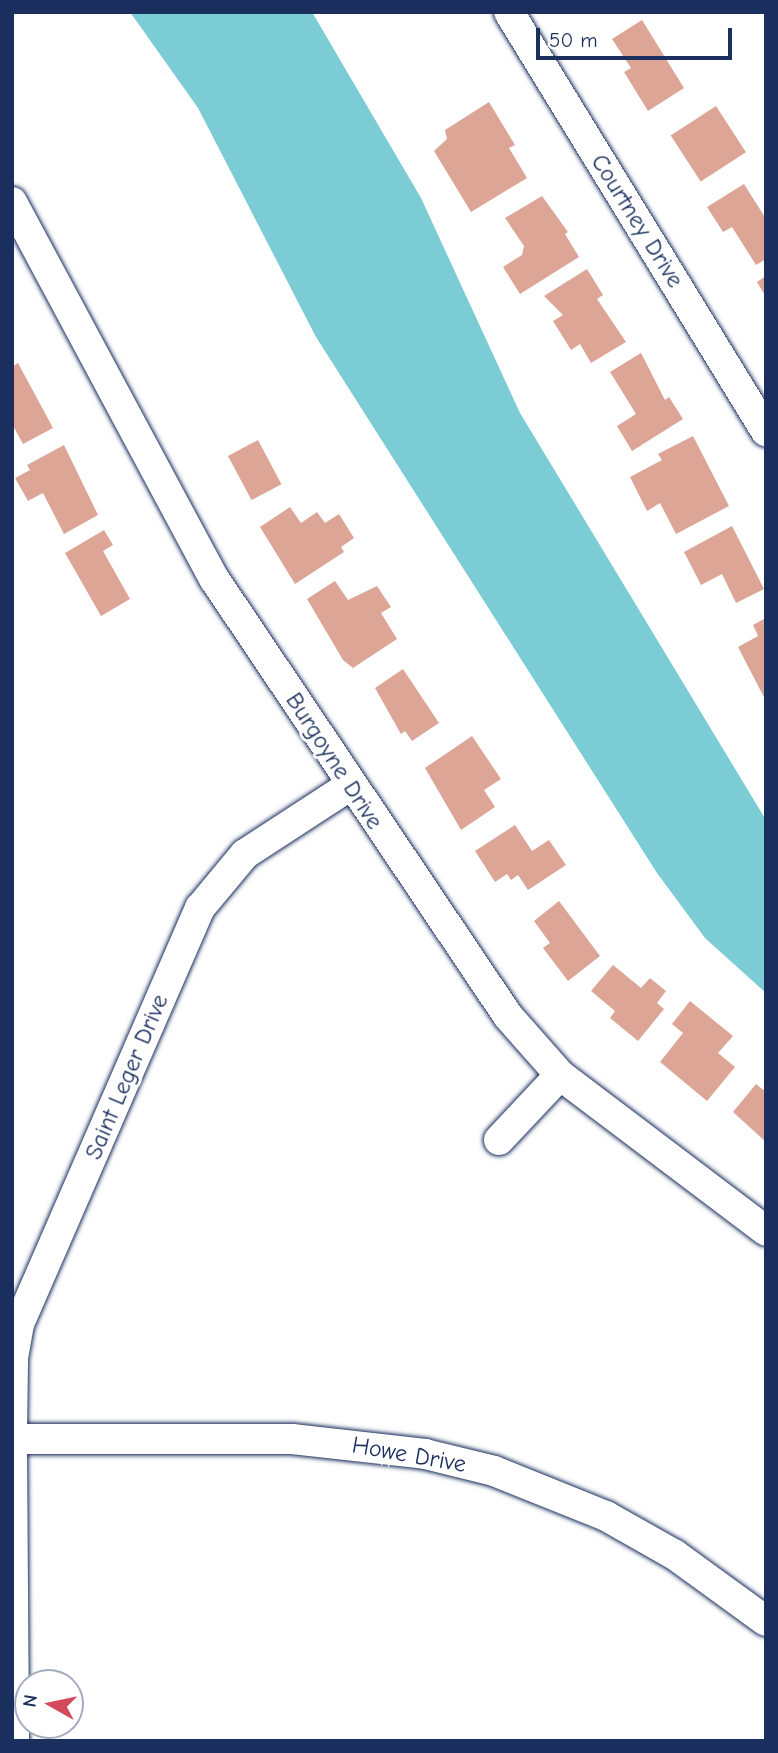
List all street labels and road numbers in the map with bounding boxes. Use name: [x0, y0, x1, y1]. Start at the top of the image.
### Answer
street label: Courtney Drive: [585, 149, 689, 293]
street label: Burgoyne Drive: [279, 687, 389, 835]
street label: Saint Leger Drive: [79, 990, 175, 1164]
street label: Howe Drive: [350, 1431, 468, 1479]

